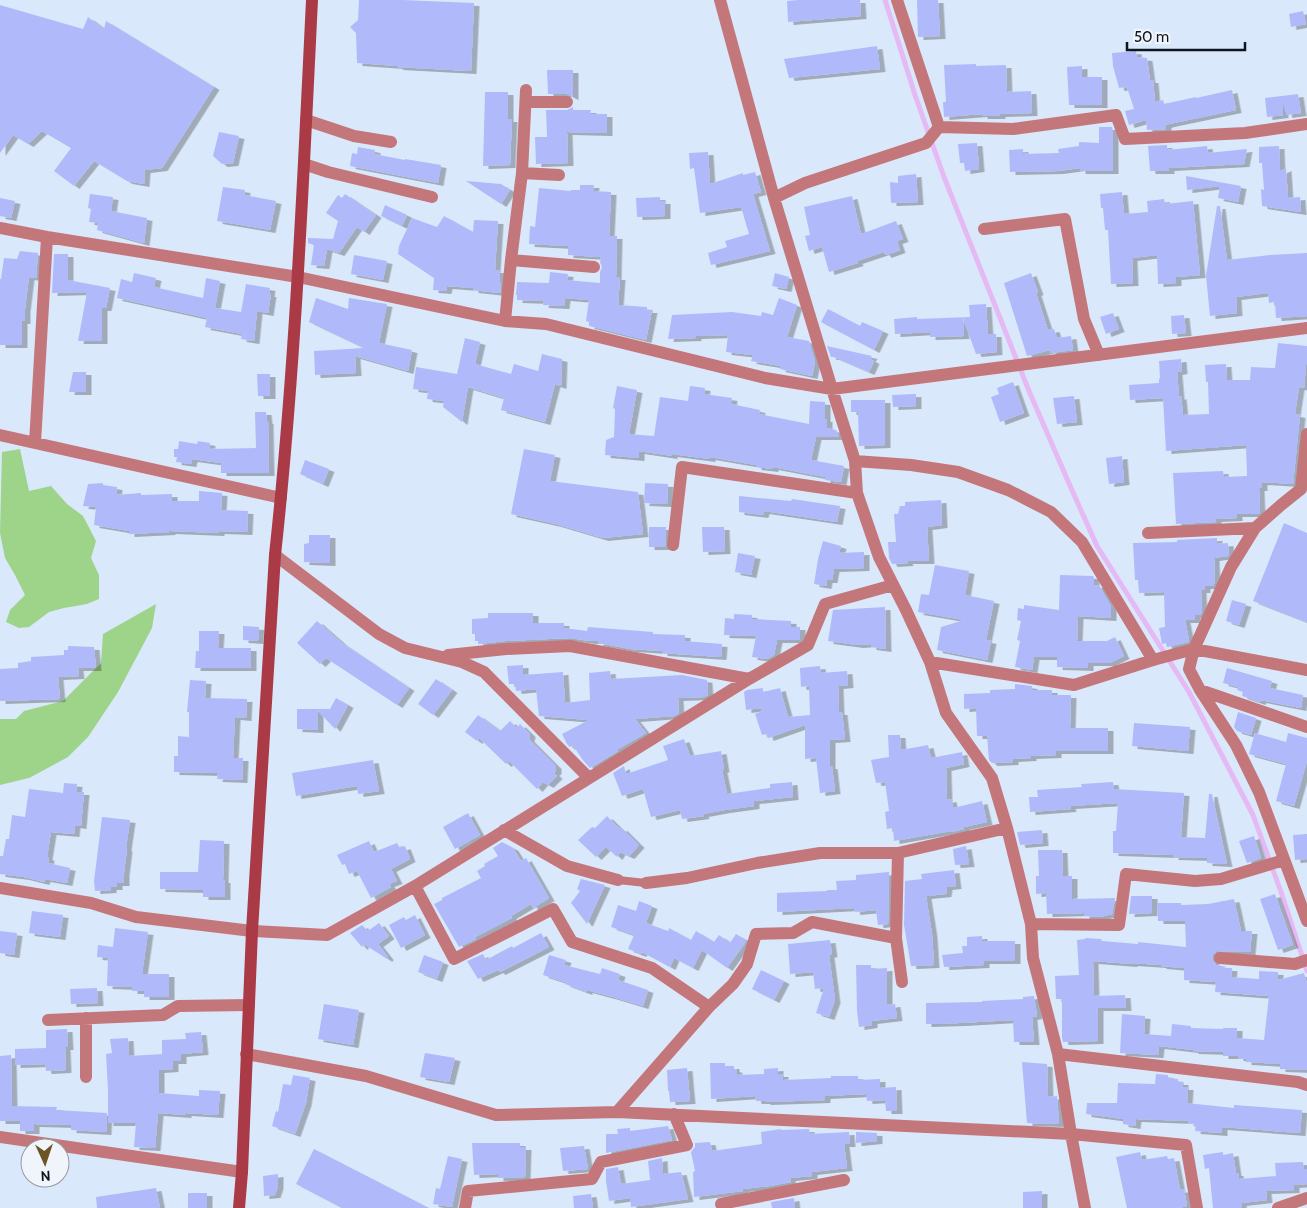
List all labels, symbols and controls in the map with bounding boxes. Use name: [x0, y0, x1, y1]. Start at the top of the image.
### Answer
scale bar: [1127, 20, 1244, 52]
text: 50 m: [1134, 28, 1169, 46]
north arrow: [20, 1138, 70, 1188]
text: N: [40, 1167, 51, 1185]

